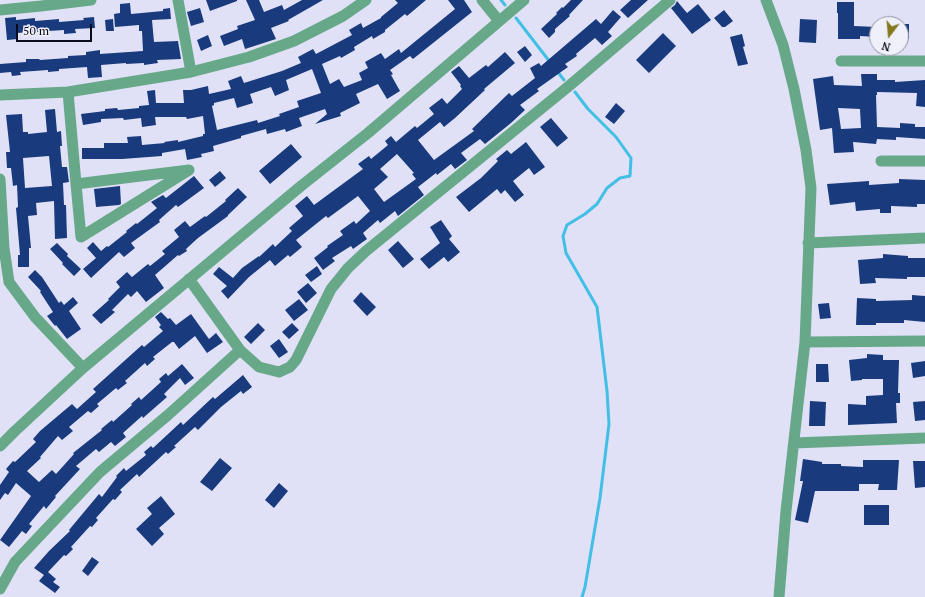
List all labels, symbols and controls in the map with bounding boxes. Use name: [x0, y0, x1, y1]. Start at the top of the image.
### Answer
scale bar: [18, 16, 94, 42]
north arrow: [869, 16, 909, 56]
text: 50 m: [23, 23, 49, 38]
text: N: [880, 39, 892, 54]

